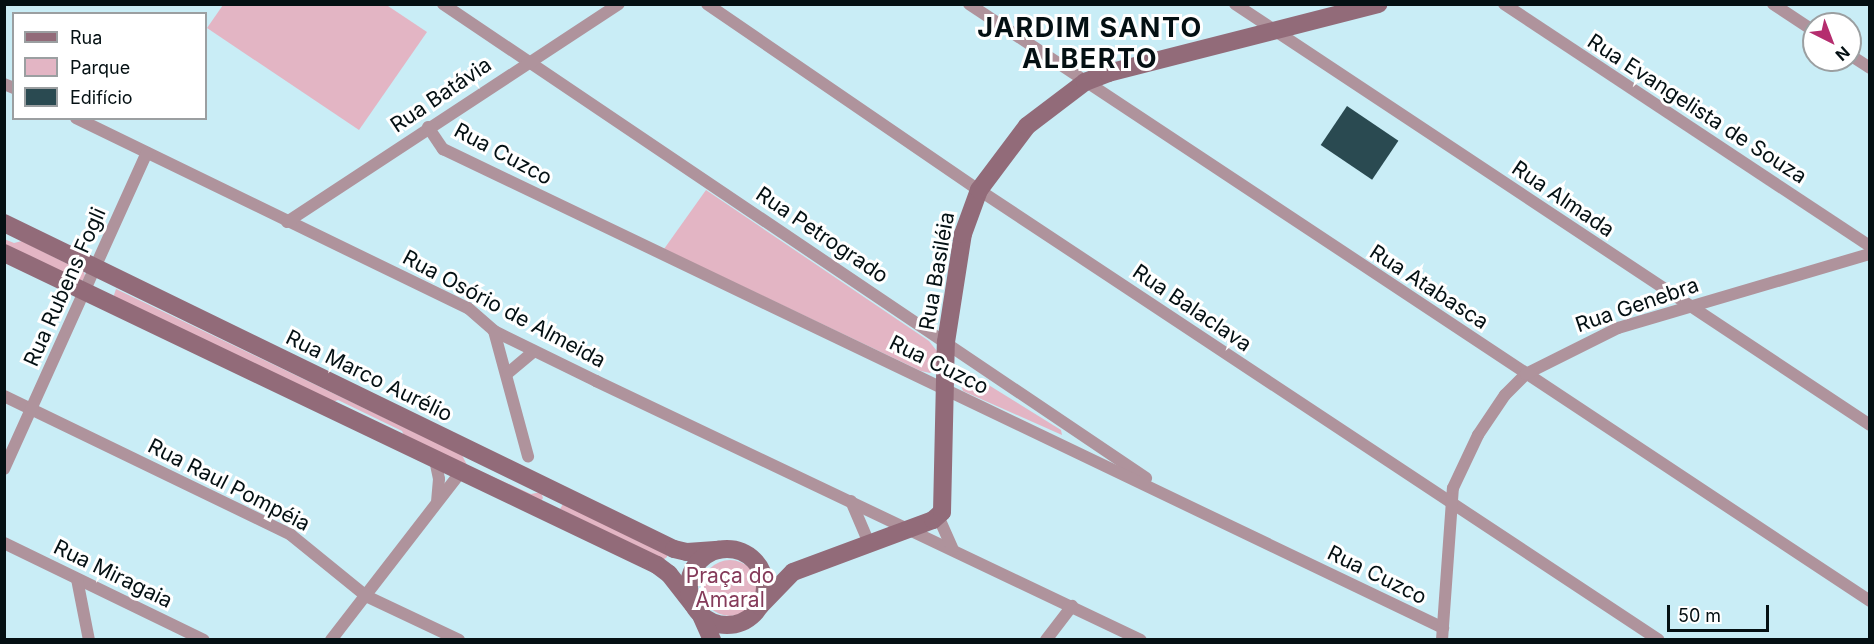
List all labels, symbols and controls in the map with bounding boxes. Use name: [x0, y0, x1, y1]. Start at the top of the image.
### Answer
district label: JARDIM SANTO ALBERTO: [977, 11, 1203, 74]
legend: [12, 12, 207, 120]
north arrow: [1802, 12, 1862, 72]
text: Rua: [70, 27, 102, 48]
street label: Rua Evangelista de Souza: [1583, 29, 1811, 189]
text: N: [1831, 42, 1854, 65]
street label: Rua Batávia: [386, 52, 496, 138]
text: Parque: [70, 57, 130, 78]
text: Edifício: [70, 87, 133, 108]
street label: Rua Cuzco: [450, 118, 556, 190]
street label: Rua Almada: [1507, 156, 1619, 242]
street label: Rua Petrogrado: [751, 181, 893, 289]
street label: Rua Rubens Fogli: [19, 204, 111, 370]
street label: Rua Basiléia: [914, 210, 960, 332]
street label: Rua Atabasca: [1365, 239, 1493, 335]
street label: Rua Osório de Almeida: [398, 245, 610, 373]
street label: Rua Balaclava: [1128, 259, 1256, 357]
street label: Rua Genebra: [1572, 272, 1702, 338]
street label: Rua Marco Aurélio: [282, 325, 456, 427]
street label: Rua Cuzco: [885, 330, 993, 400]
street label: Rua Raul Pompéia: [144, 433, 314, 537]
street label: Rua Miragaia: [50, 534, 176, 614]
street label: Rua Cuzco: [1323, 540, 1431, 610]
park label: Praça do Amaral: [686, 563, 774, 613]
scale bar: [1670, 593, 1772, 631]
text: 50 m: [1678, 605, 1721, 626]

